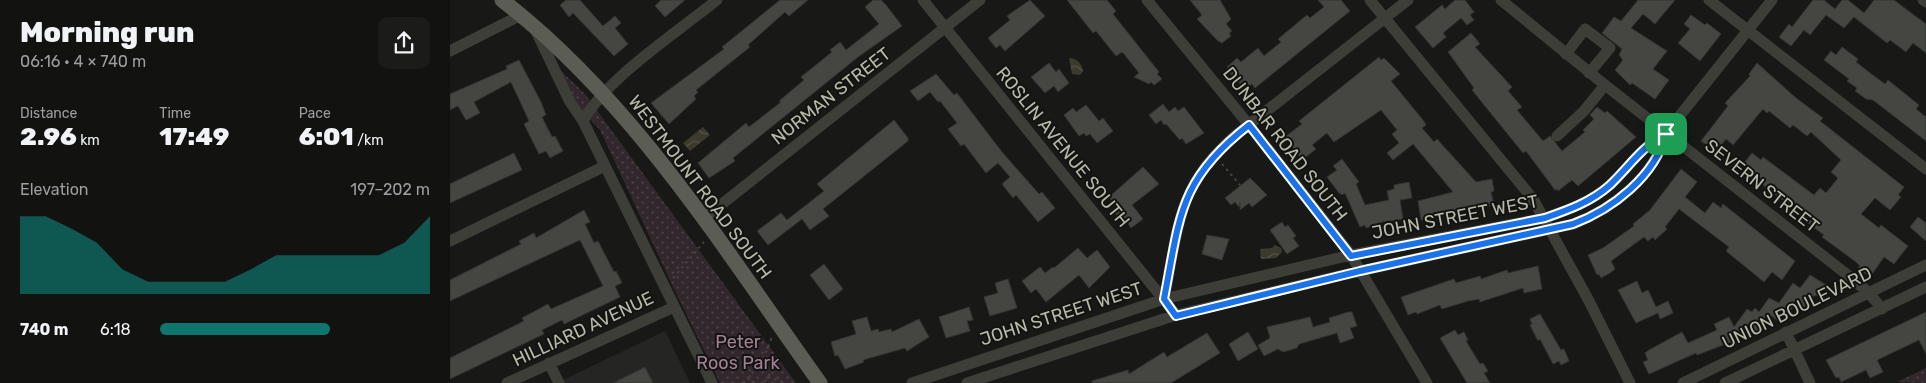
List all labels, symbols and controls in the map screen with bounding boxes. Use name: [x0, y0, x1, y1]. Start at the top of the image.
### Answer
text: Morning run: [20, 16, 194, 49]
button: share: [378, 17, 430, 69]
street label: NORMAN STREET: [767, 43, 895, 149]
text: 06:16 · 4 × 740 m: [20, 52, 146, 71]
street label: ROSLIN AVENUE SOUTH: [991, 62, 1135, 232]
street label: DUNBAR ROAD SOUTH: [1218, 63, 1352, 225]
street label: WESTMOUNT ROAD SOUTH: [624, 91, 776, 283]
text: Distance: [20, 105, 77, 122]
text: Time: [159, 105, 191, 122]
text: Pace: [299, 105, 331, 122]
pin: [1645, 113, 1687, 155]
icon: arrive: [1652, 120, 1680, 148]
text: 2.96: [20, 122, 77, 151]
text: 17:49: [159, 122, 229, 151]
text: 6:01: [299, 122, 354, 151]
text: km: [77, 132, 100, 149]
text: /km: [354, 132, 384, 149]
street label: SEVERN STREET: [1701, 135, 1823, 237]
text: Elevation: [20, 180, 89, 199]
text: 197–202 m: [350, 180, 430, 199]
street label: JOHN STREET WEST: [1370, 190, 1540, 244]
street label: UNION BOULEVARD: [1718, 262, 1876, 354]
street label: JOHN STREET WEST: [977, 277, 1145, 351]
street label: HILLIARD AVENUE: [509, 287, 657, 371]
text: 740 m: [20, 320, 69, 339]
text: 6:18: [100, 320, 131, 339]
park label: Peter Roos Park: [696, 331, 780, 374]

